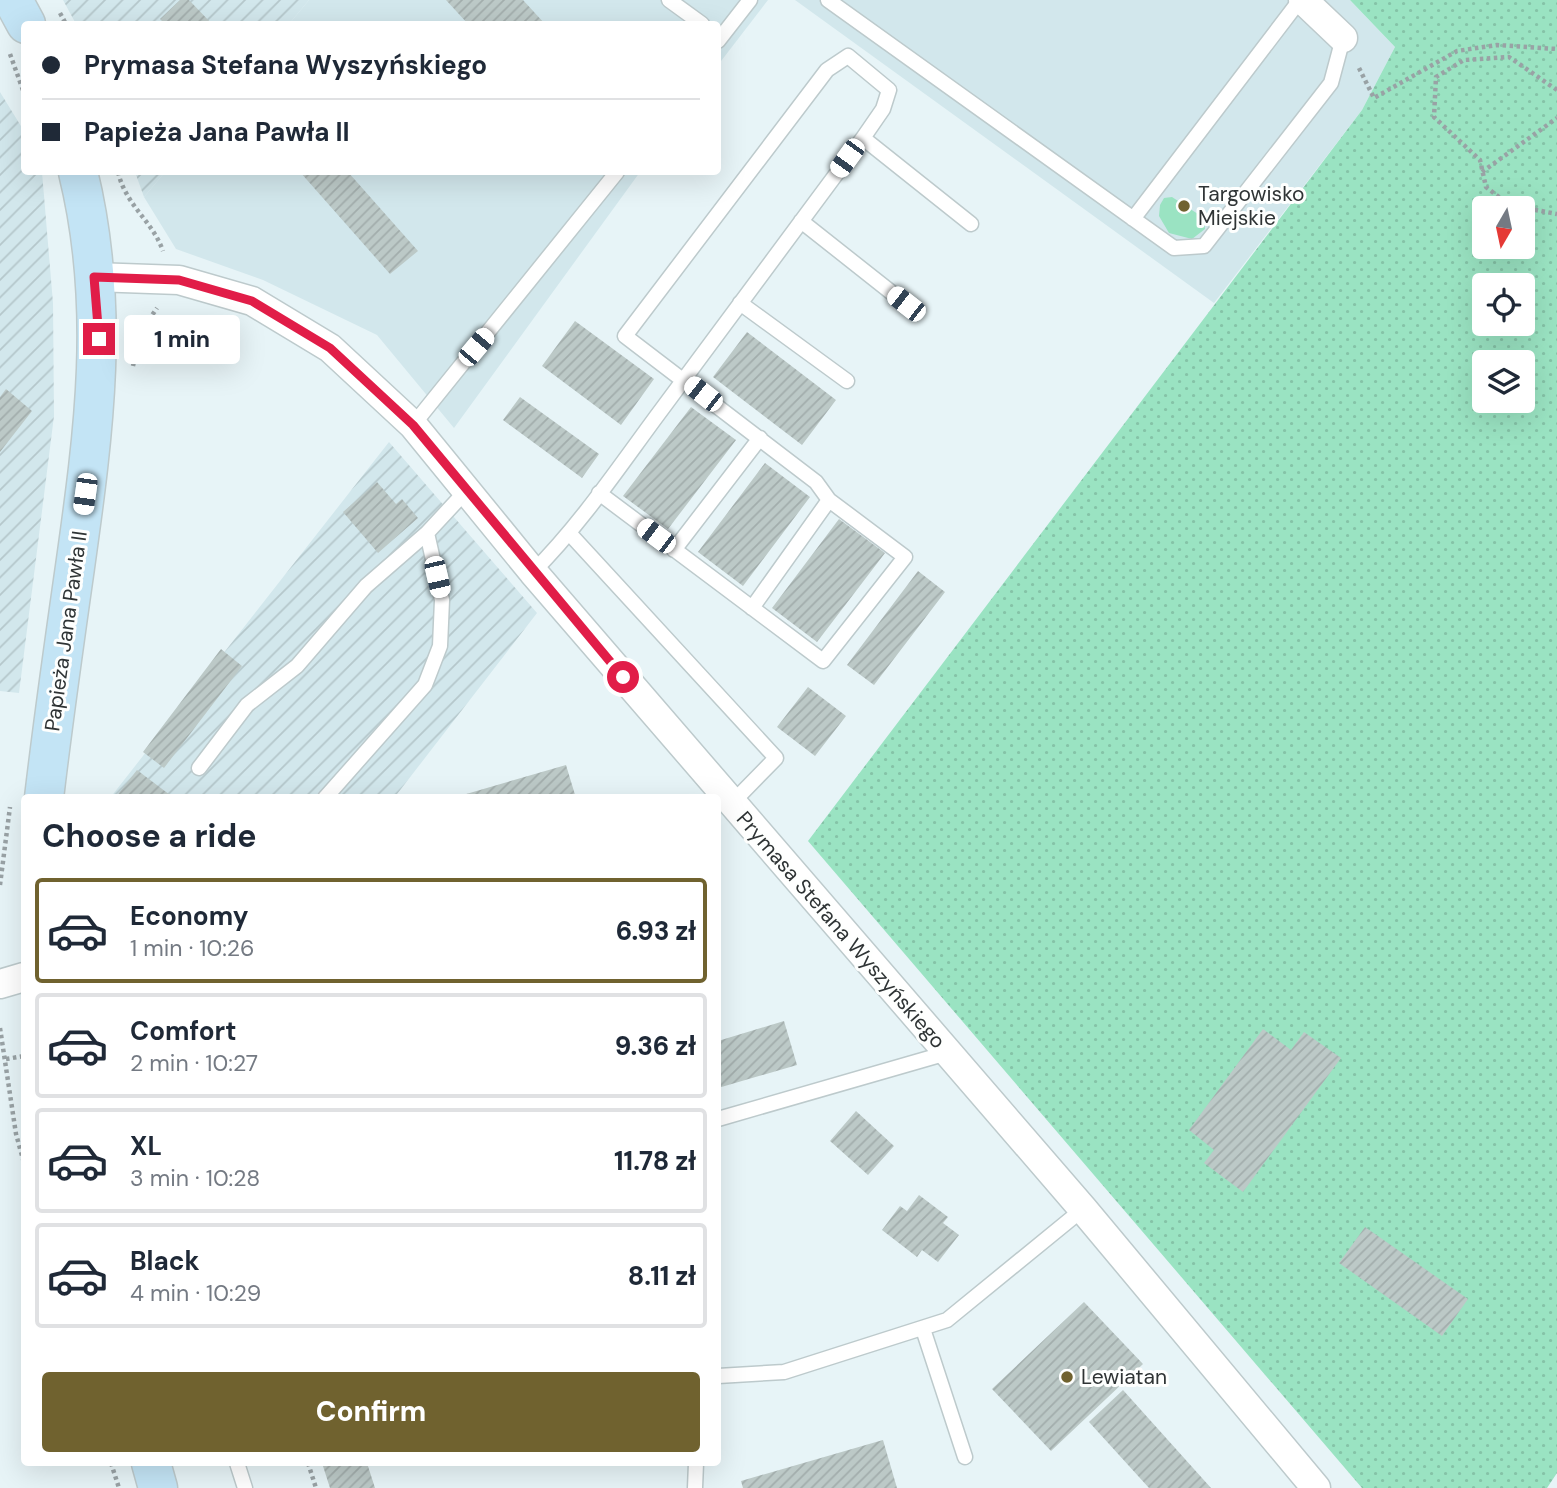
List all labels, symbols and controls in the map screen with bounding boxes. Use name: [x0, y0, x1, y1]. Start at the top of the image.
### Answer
text: Prymasa Stefana Wyszyńskiego: [84, 48, 487, 82]
text: Papieża Jana Pawła II: [84, 115, 350, 149]
car: [827, 135, 868, 181]
place label: Targowisko Miejskie: [1198, 180, 1304, 232]
north arrow: [1472, 196, 1535, 259]
map controls: [1472, 196, 1535, 413]
marker: Targowisko Miejskie: [1176, 198, 1192, 214]
button: locate: [1472, 273, 1535, 336]
car: [883, 283, 930, 325]
callout: 1 min: [124, 314, 239, 364]
route end: [83, 323, 115, 355]
text: 1 min: [154, 324, 210, 354]
car: [455, 324, 498, 370]
button: layers: [1472, 350, 1535, 413]
car: [680, 373, 727, 415]
car: [72, 472, 99, 516]
car: [633, 515, 680, 557]
street label: Papieża Jana Pawła II: [38, 529, 94, 733]
car: [423, 554, 452, 600]
route start: [607, 661, 639, 693]
street label: Prymasa Stefana Wyszyńskiego: [730, 805, 952, 1055]
text: Choose a ride: [42, 815, 257, 857]
icon: car: [46, 899, 109, 962]
text: Economy: [130, 899, 248, 933]
text: 6.93 zł: [616, 914, 696, 948]
text: 1 min · 10:26: [130, 933, 255, 963]
icon: car: [46, 1014, 109, 1077]
text: Comfort: [130, 1014, 236, 1048]
text: 9.36 zł: [615, 1029, 696, 1063]
text: 2 min · 10:27: [130, 1048, 258, 1078]
icon: car: [46, 1129, 109, 1192]
text: XL: [130, 1129, 162, 1163]
text: 11.78 zł: [614, 1144, 696, 1178]
text: 3 min · 10:28: [130, 1163, 260, 1193]
icon: car: [46, 1244, 109, 1307]
text: Black: [130, 1244, 200, 1278]
text: 8.11 zł: [628, 1259, 696, 1293]
text: 4 min · 10:29: [130, 1278, 261, 1308]
place label: Lewiatan: [1081, 1363, 1167, 1391]
marker: Lewiatan: [1059, 1369, 1075, 1385]
button: Confirm: [42, 1372, 700, 1452]

